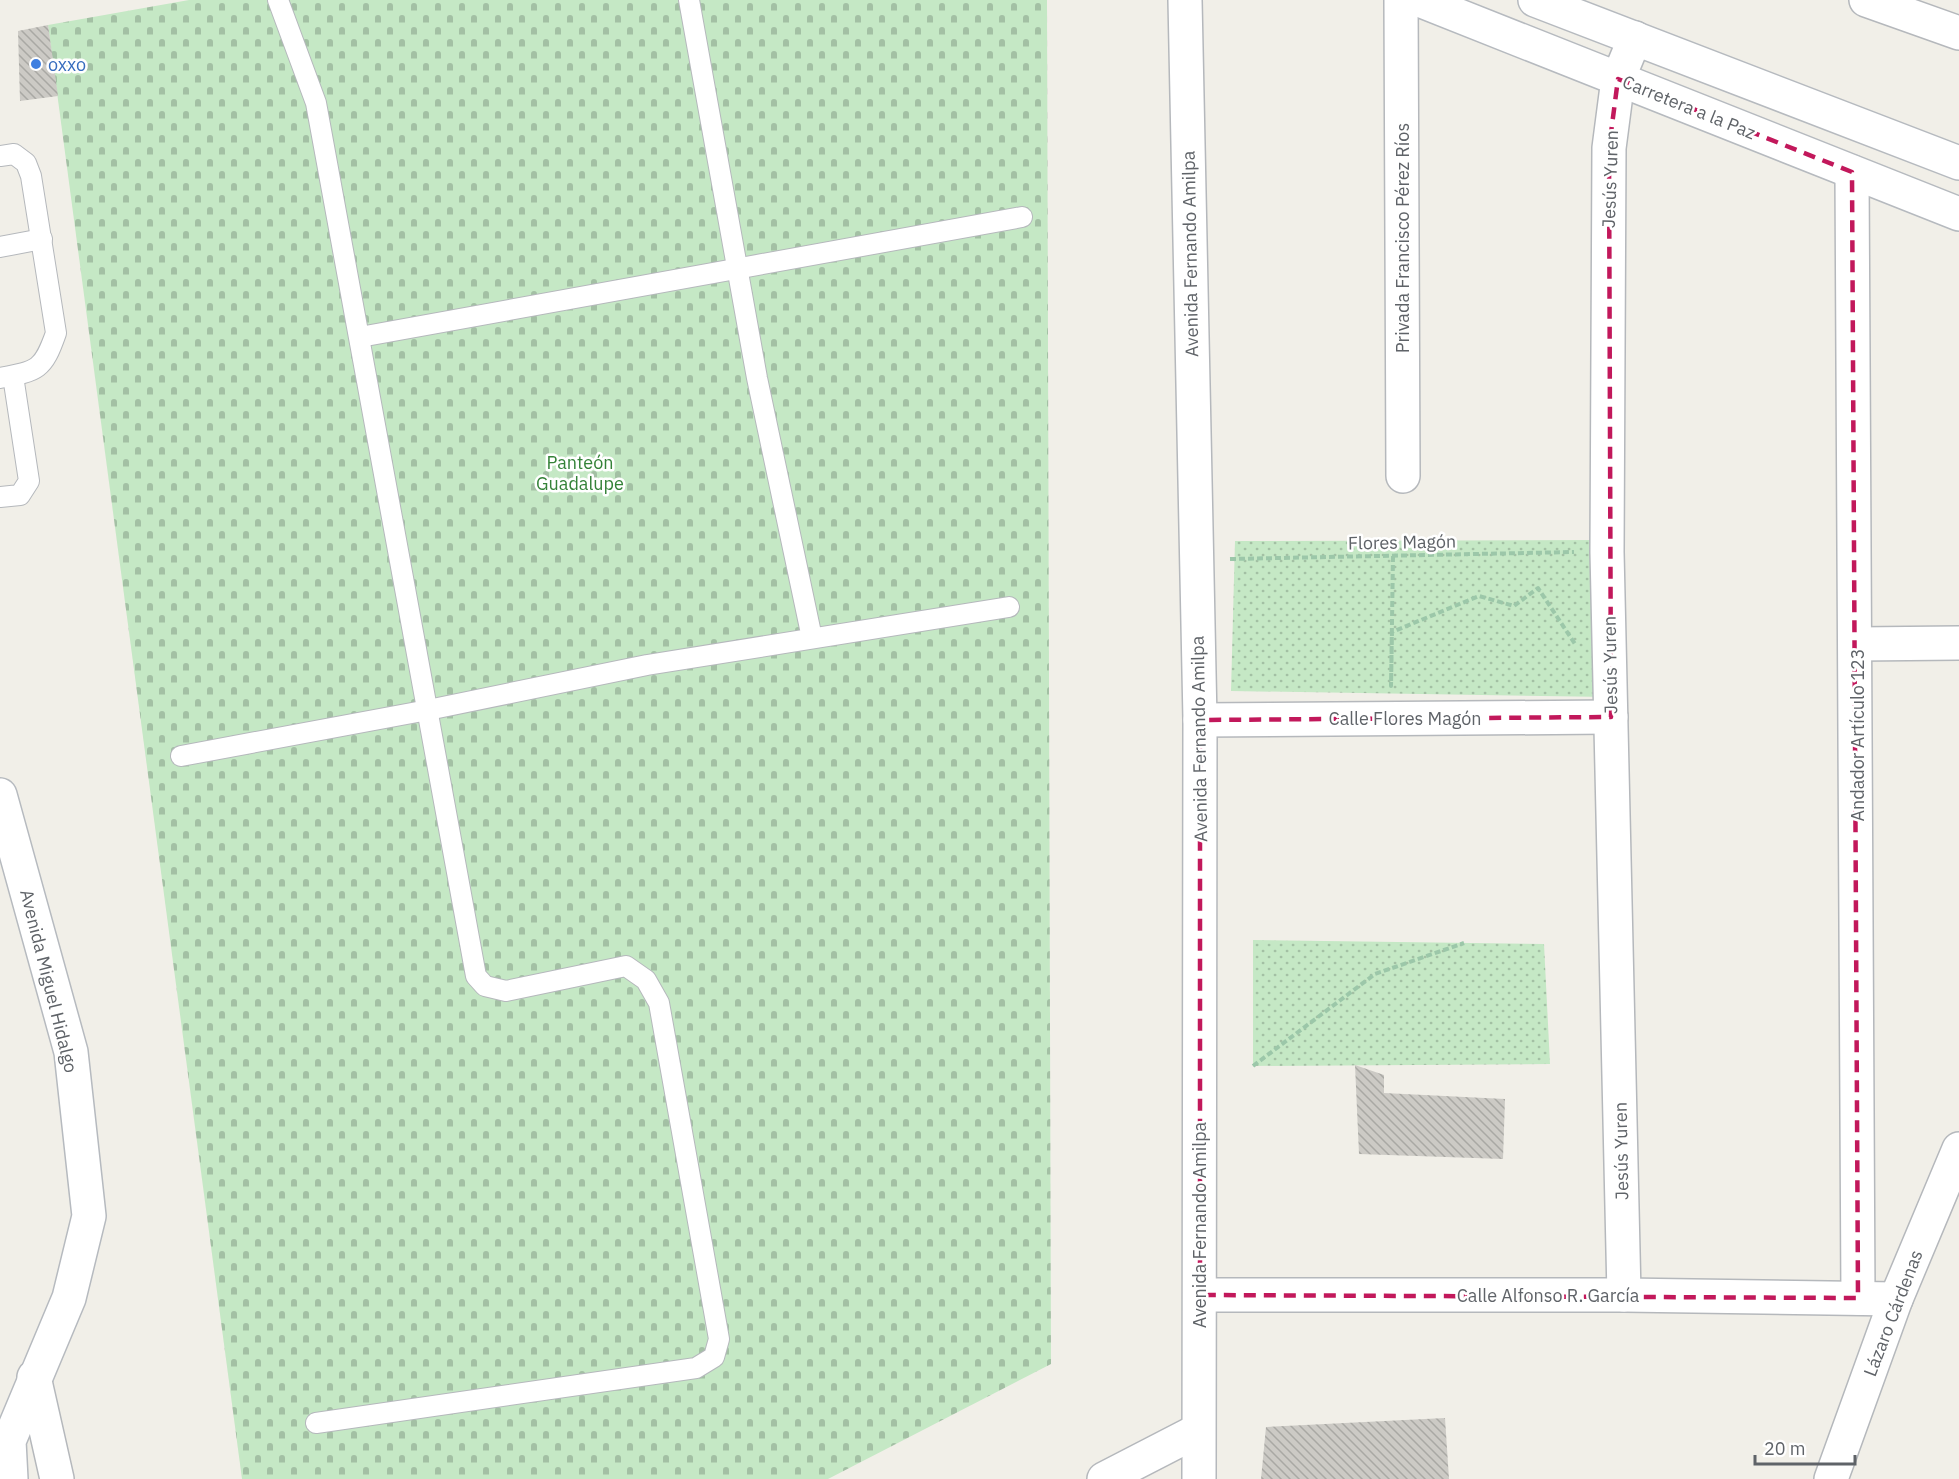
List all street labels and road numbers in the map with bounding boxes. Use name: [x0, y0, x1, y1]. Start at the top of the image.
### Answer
street label: Carretera a la Paz: [1619, 70, 1759, 144]
street label: Privada Francisco Pérez Ríos: [1391, 123, 1414, 353]
street label: Jesús Yuren: [1597, 130, 1623, 228]
street label: Avenida Fernando Amilpa: [1177, 150, 1203, 357]
street label: Flores Magón: [1348, 530, 1456, 554]
street label: Jesús Yuren: [1598, 616, 1622, 714]
street label: Avenida Fernando Amilpa: [1186, 635, 1212, 842]
street label: Andador Artículo 123: [1846, 648, 1869, 822]
street label: Calle Flores Magón: [1329, 707, 1482, 730]
street label: Avenida Miguel Hidalgo: [15, 887, 83, 1075]
street label: Jesús Yuren: [1609, 1102, 1633, 1200]
street label: Avenida Fernando Amilpa: [1188, 1121, 1211, 1328]
street label: Lázaro Cárdenas: [1858, 1246, 1928, 1380]
street label: Calle Alfonso R. García: [1457, 1284, 1640, 1307]

